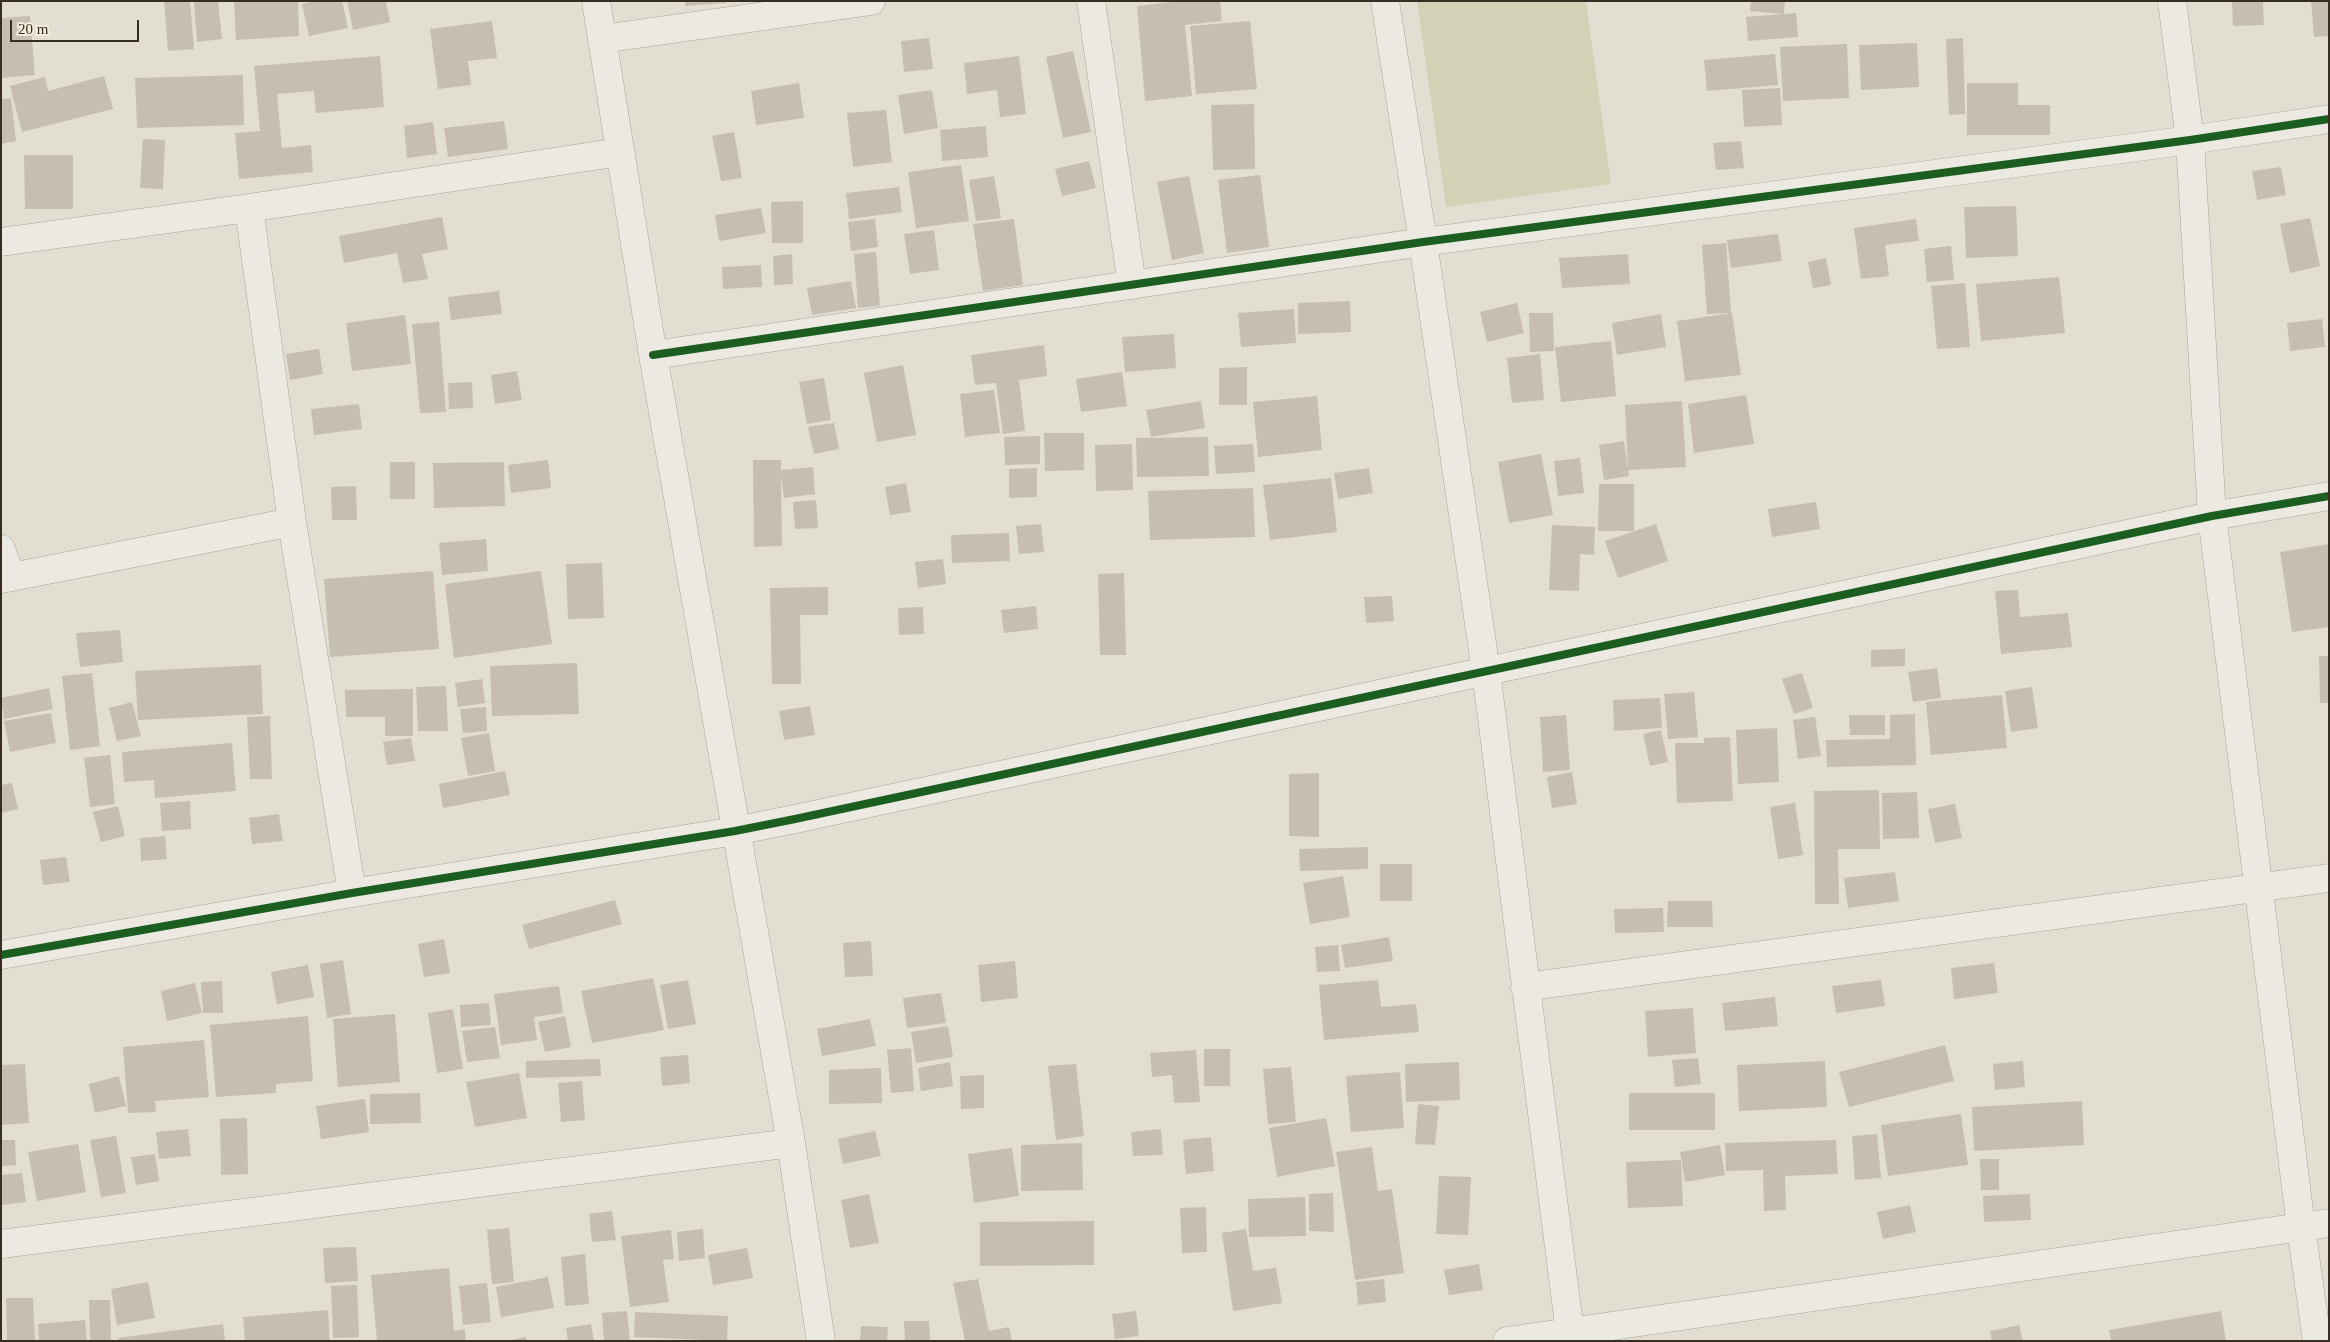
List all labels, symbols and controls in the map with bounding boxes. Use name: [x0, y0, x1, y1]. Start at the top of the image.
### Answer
scale bar: [12, 10, 141, 42]
text: 20 m: [18, 21, 48, 37]

